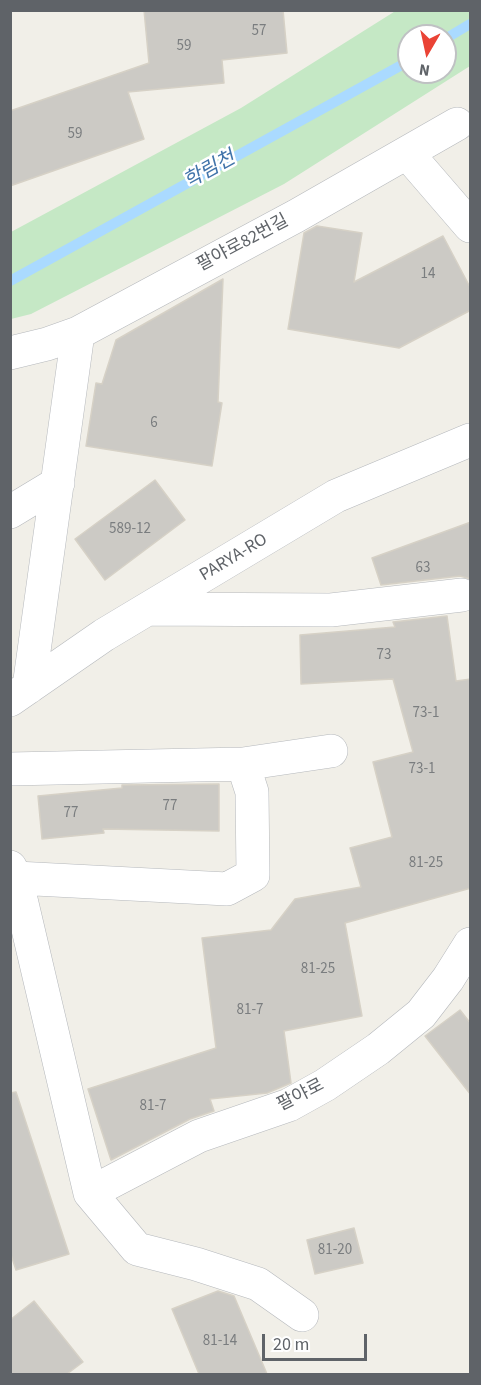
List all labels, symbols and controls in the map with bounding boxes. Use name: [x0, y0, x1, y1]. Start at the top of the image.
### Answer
house number: 57: [252, 23, 266, 41]
north arrow: [397, 24, 457, 84]
house number: 59: [177, 38, 191, 56]
text: N: [418, 58, 431, 82]
house number: 59: [68, 126, 82, 144]
water label: 학림천: [180, 147, 240, 195]
street label: 팔야로82번길: [193, 211, 293, 277]
house number: 14: [421, 266, 435, 284]
house number: 6: [150, 415, 158, 433]
house number: 589-12: [109, 521, 151, 539]
street label: PARYA-RO: [196, 529, 272, 587]
house number: 63: [416, 560, 430, 578]
house number: 73: [377, 647, 391, 665]
house number: 73-1: [412, 705, 440, 723]
house number: 73-1: [408, 761, 436, 779]
house number: 77: [163, 798, 177, 816]
house number: 77: [64, 805, 78, 823]
house number: 81-25: [409, 855, 443, 873]
house number: 81-25: [301, 961, 335, 979]
house number: 81-7: [236, 1002, 264, 1020]
street label: 팔야로: [274, 1075, 328, 1117]
house number: 81-7: [139, 1098, 167, 1116]
house number: 81-20: [318, 1242, 352, 1260]
scale bar: [265, 1322, 370, 1360]
text: 20 m: [273, 1332, 309, 1357]
house number: 81-14: [203, 1333, 237, 1351]

